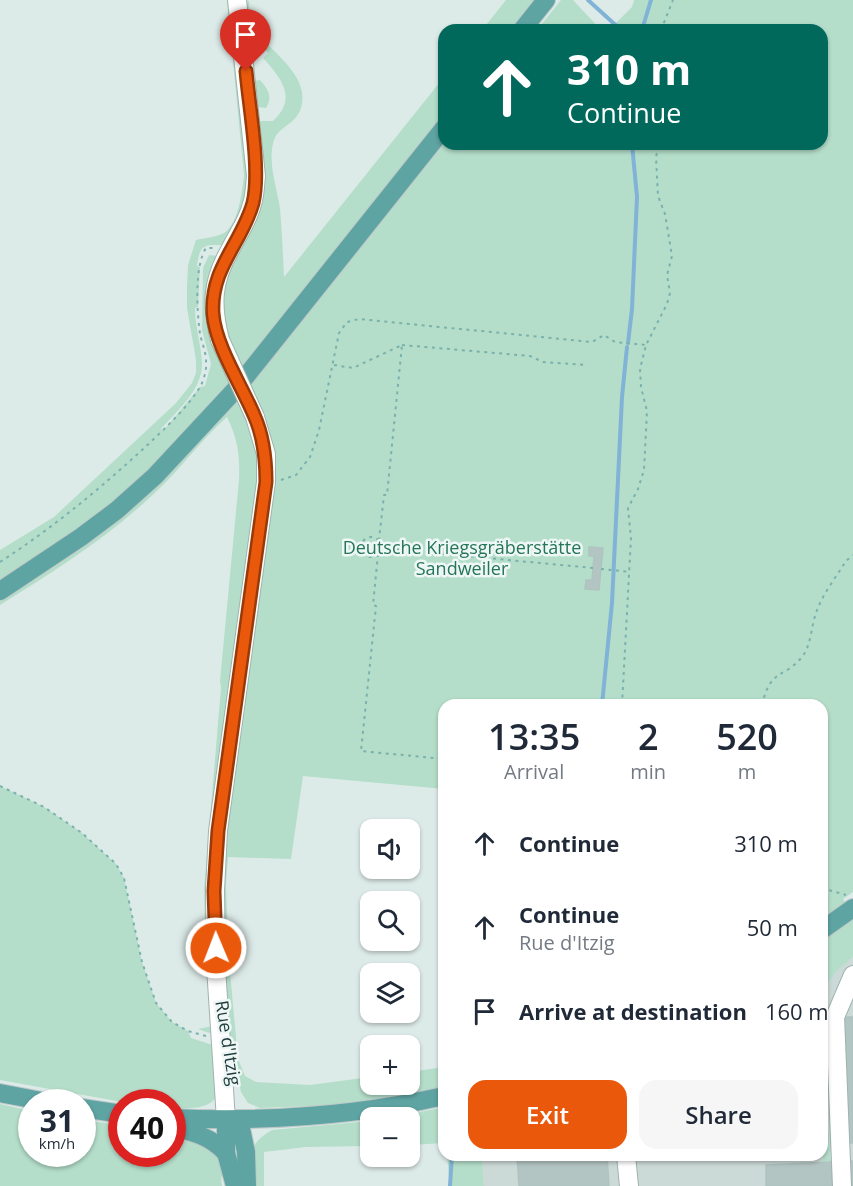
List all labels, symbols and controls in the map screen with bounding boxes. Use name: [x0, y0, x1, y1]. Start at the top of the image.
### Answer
pin: [220, 9, 271, 71]
icon: arrive: [229, 18, 262, 51]
text: 310 m: [567, 40, 691, 97]
icon: ahead: [468, 48, 546, 126]
text: Continue: [567, 94, 682, 131]
park label: Deutsche Kriegsgräberstätte Sandweiler: [343, 535, 581, 580]
text: 13:35: [488, 712, 580, 761]
text: 2: [638, 712, 659, 761]
text: 520: [716, 712, 778, 761]
text: Arrival: [504, 758, 564, 785]
text: min: [630, 758, 666, 785]
text: m: [738, 758, 756, 785]
map controls: [360, 819, 420, 1167]
button: sound: [360, 819, 420, 879]
icon: ahead: [468, 827, 501, 860]
text: Continue: [519, 828, 619, 858]
text: 310 m: [734, 828, 798, 858]
button: search: [360, 891, 420, 951]
text: Continue: [519, 899, 619, 929]
icon: ahead: [468, 911, 501, 944]
text: 50 m: [747, 912, 798, 942]
position arrow: [184, 916, 248, 980]
text: Rue d'Itzig: [519, 929, 615, 956]
button: layers: [360, 963, 420, 1023]
icon: arrive: [468, 995, 501, 1028]
text: Arrive at destination: [519, 996, 747, 1026]
text: 160 m: [765, 996, 829, 1026]
street label: Rue d'Itzig: [210, 998, 248, 1087]
button: +: [360, 1035, 420, 1095]
button: Exit: [468, 1080, 627, 1149]
button: Share: [639, 1080, 798, 1149]
speed limit sign: 40: [108, 1089, 186, 1167]
text: 31: [40, 1100, 74, 1141]
button: −: [360, 1107, 420, 1167]
text: km/h: [39, 1133, 75, 1153]

